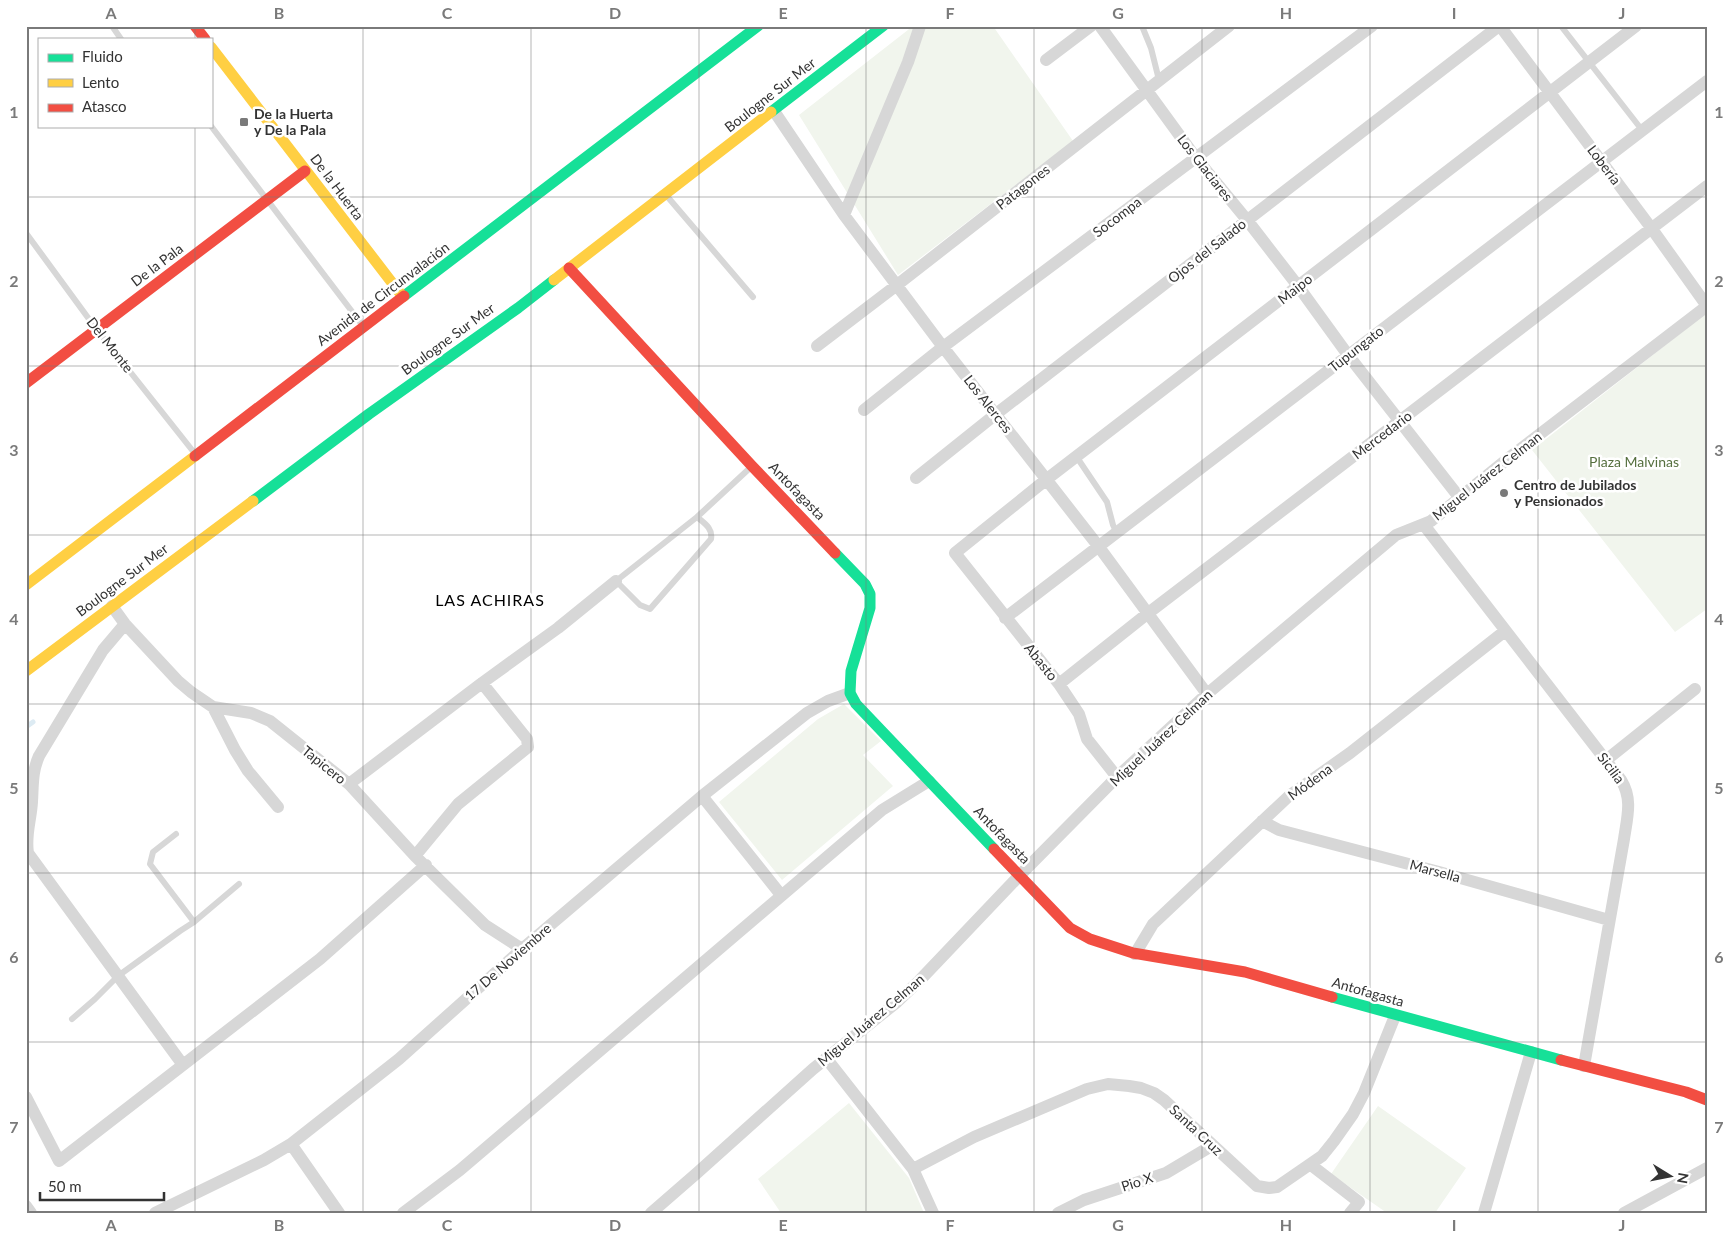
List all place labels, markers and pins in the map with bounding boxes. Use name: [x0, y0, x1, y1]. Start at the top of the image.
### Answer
place label: De la Huerta y De la Pala: [254, 105, 333, 138]
marker: De la Huerta y De la Pala: [238, 116, 250, 128]
place label: Centro de Jubilados y Pensionados: [1514, 476, 1636, 509]
marker: Centro de Jubilados y Pensionados: [1498, 487, 1510, 499]

